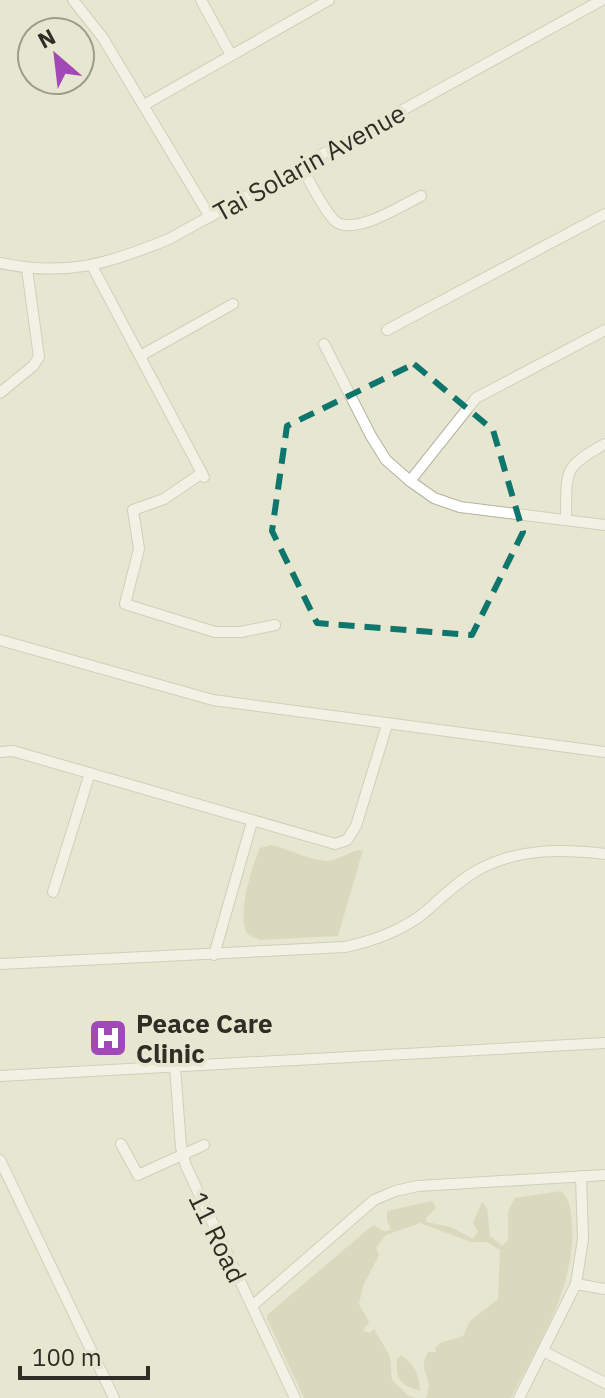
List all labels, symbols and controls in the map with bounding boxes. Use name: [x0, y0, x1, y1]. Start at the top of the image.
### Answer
north arrow: [16, 16, 96, 96]
text: N: [33, 21, 60, 54]
street label: Tai Solarin Avenue: [207, 95, 411, 229]
place label: Peace Care Clinic: [136, 1006, 273, 1070]
hospital icon: Peace Care Clinic: [87, 1017, 129, 1059]
street label: 11 Road: [181, 1186, 255, 1288]
scale bar: [20, 1330, 148, 1380]
text: 100 m: [32, 1341, 102, 1373]

